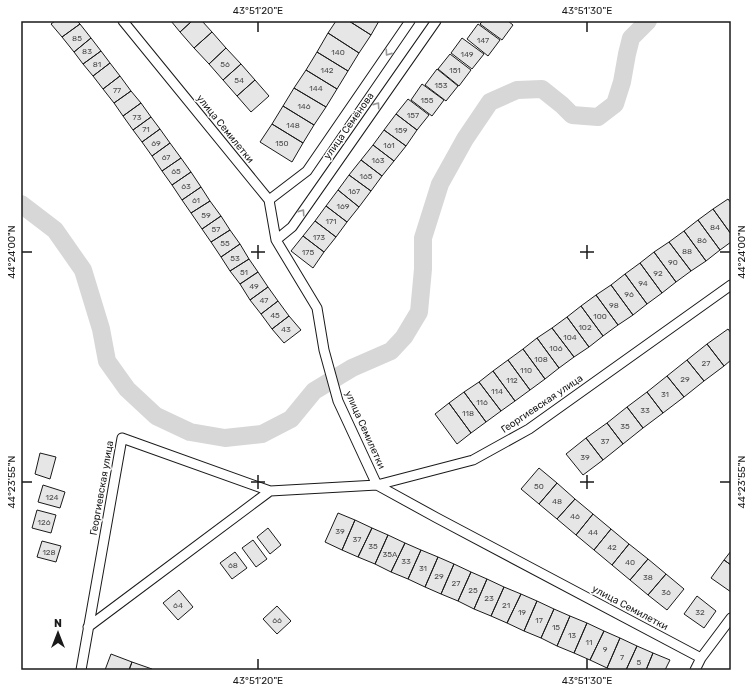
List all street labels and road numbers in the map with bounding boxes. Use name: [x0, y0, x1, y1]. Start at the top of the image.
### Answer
street label: улица Семёнова: [321, 90, 377, 162]
street label: улица Семилетки: [194, 92, 256, 166]
street label: Георгиевская улица: [499, 372, 585, 436]
street label: улица Семилетки: [342, 389, 388, 471]
street label: Георгиевская улица: [88, 440, 116, 536]
street label: улица Семилетки: [590, 583, 670, 633]

